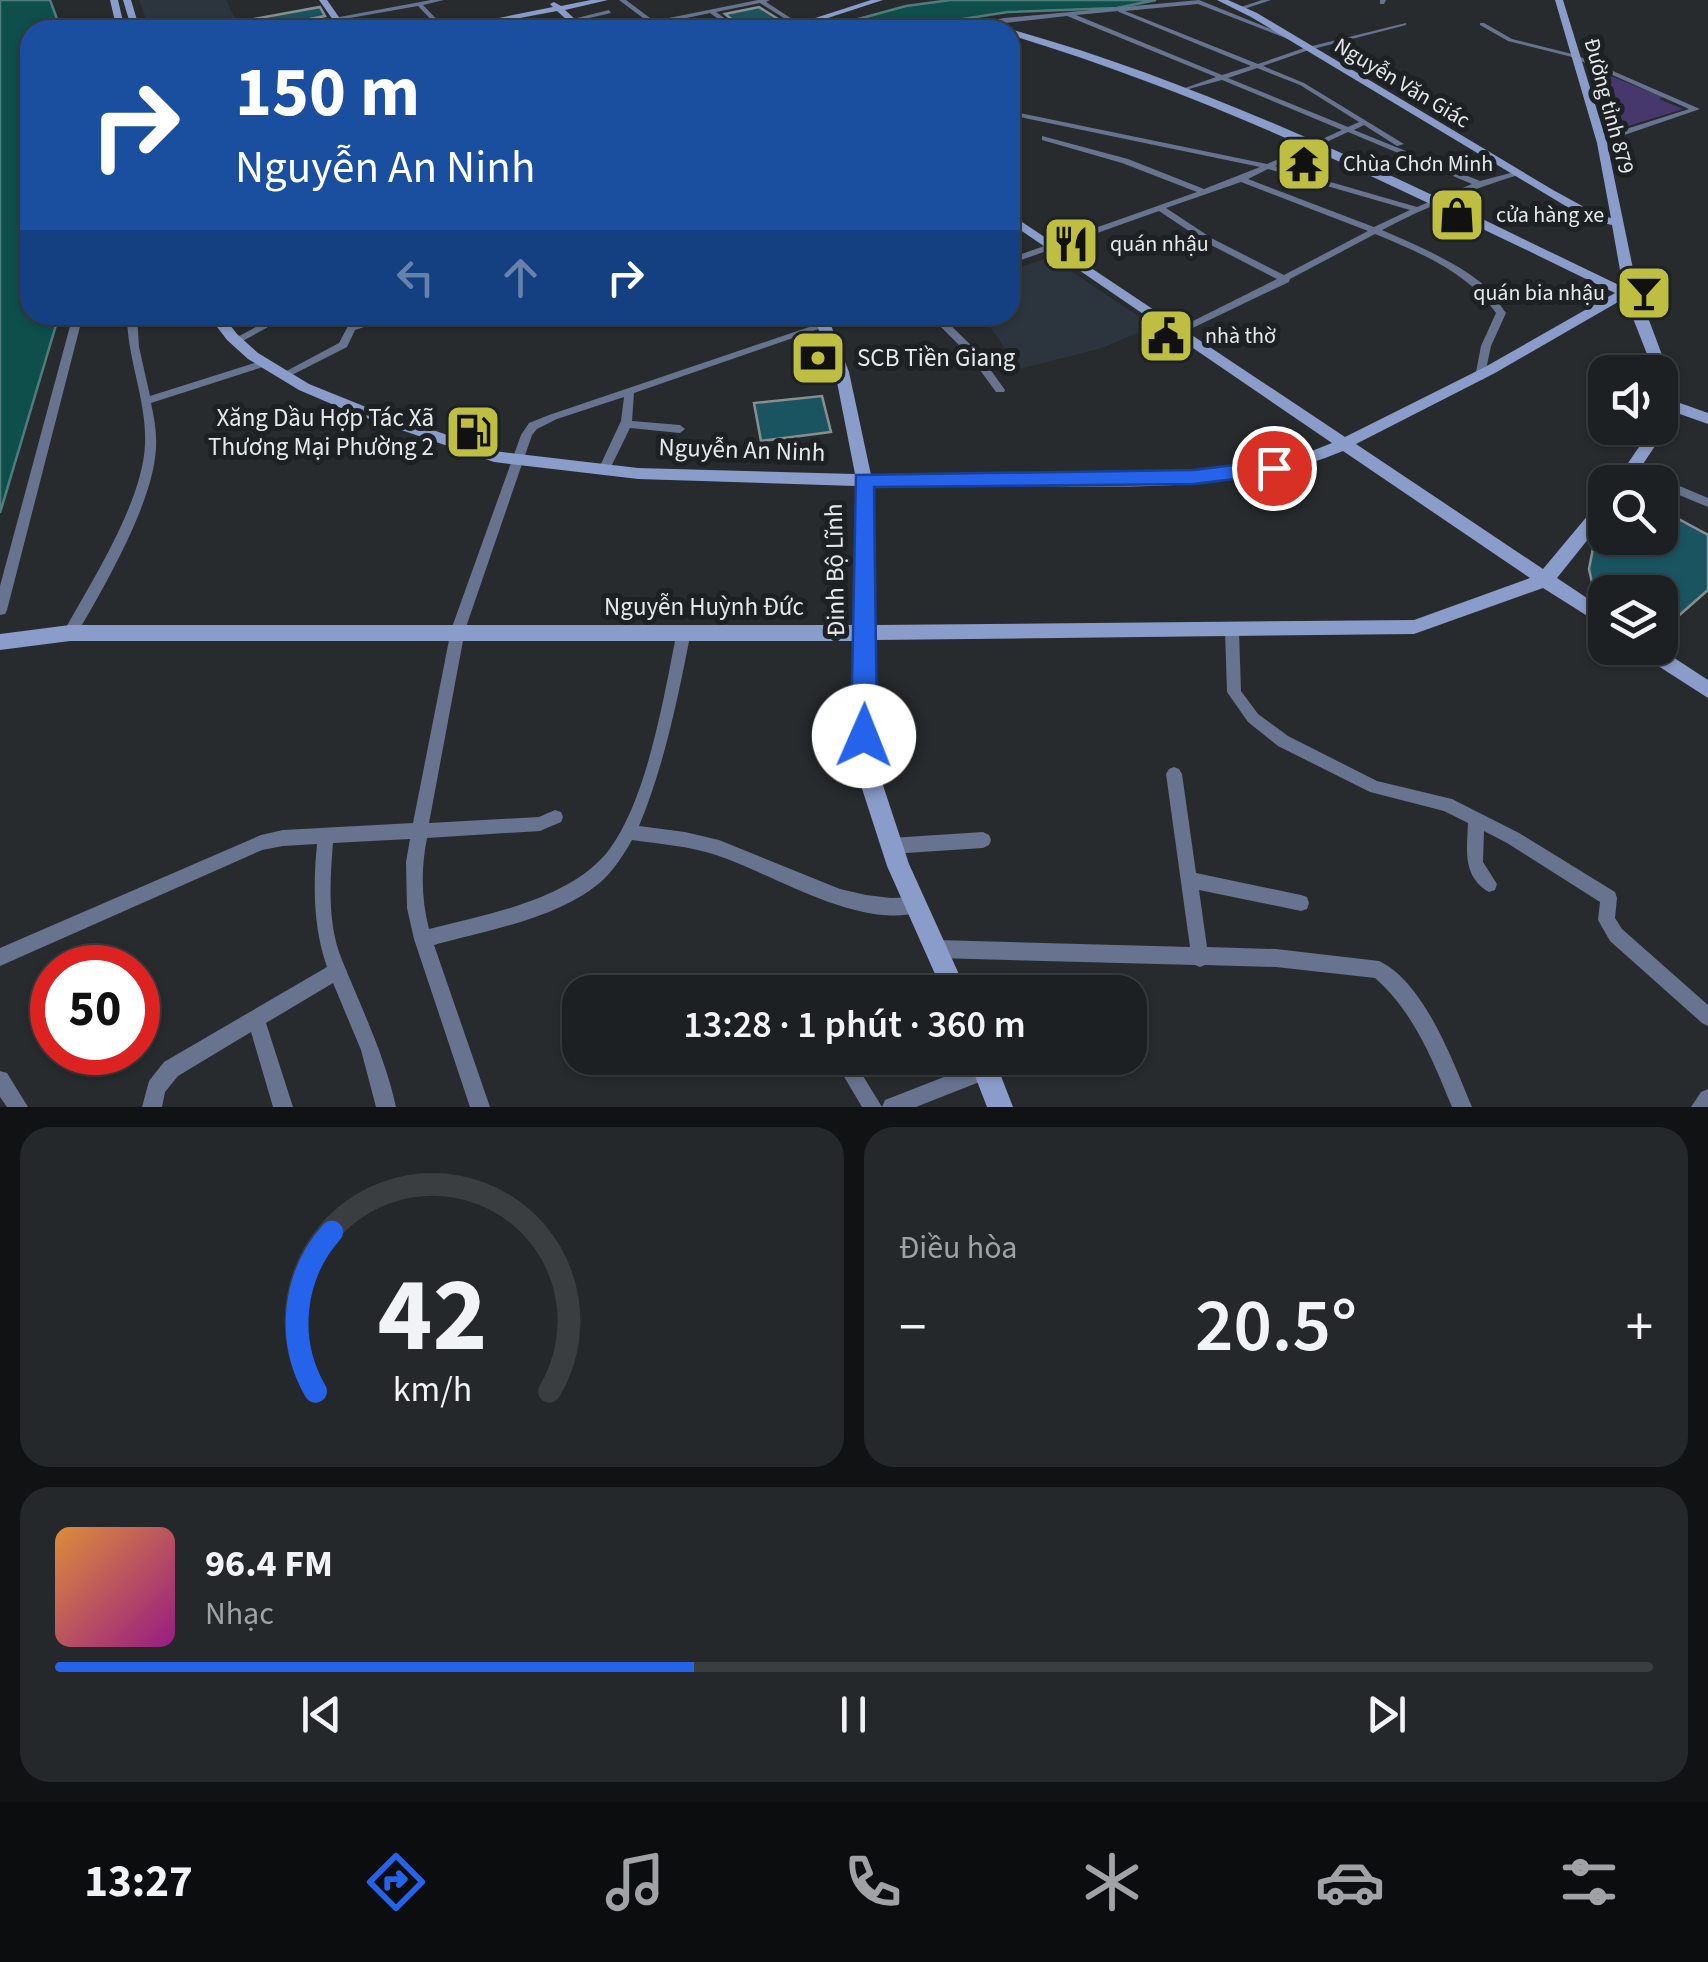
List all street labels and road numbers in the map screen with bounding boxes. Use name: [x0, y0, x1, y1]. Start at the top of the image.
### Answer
street label: Nguyễn Văn Giác: [1328, 30, 1476, 136]
street label: Đường tỉnh 879: [1576, 35, 1642, 177]
street label: Nguyễn An Ninh: [658, 429, 826, 471]
street label: Đinh Bộ Lĩnh: [816, 503, 854, 637]
street label: Nguyễn Huỳnh Đức: [604, 589, 804, 625]

